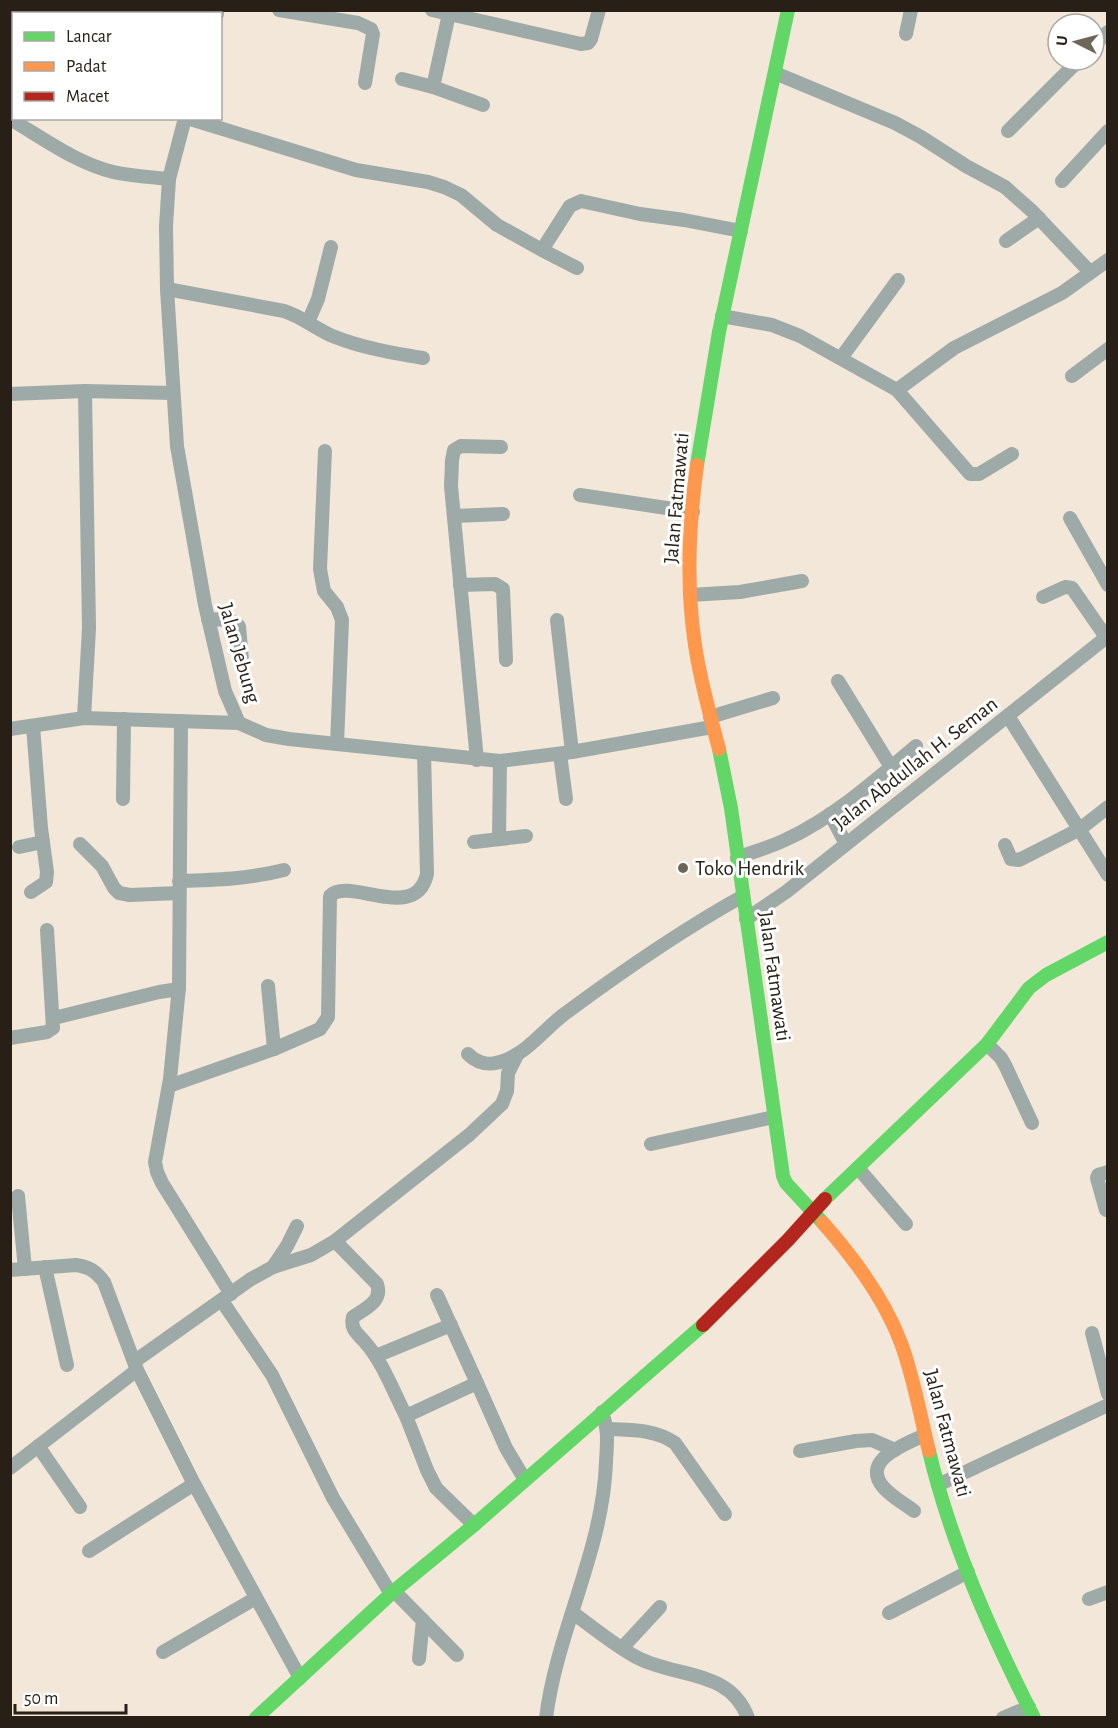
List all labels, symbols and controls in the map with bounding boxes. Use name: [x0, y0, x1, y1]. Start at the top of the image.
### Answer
legend: [12, 12, 222, 120]
north arrow: [1046, 12, 1106, 72]
text: Lancar: [66, 28, 112, 46]
text: U: [1054, 35, 1071, 46]
text: Padat: [66, 58, 107, 76]
text: Macet: [66, 88, 110, 106]
street label: Jalan Fatmawati: [660, 432, 693, 564]
street label: Jalan Jebung: [215, 601, 264, 706]
street label: Jalan Abdullah H. Seman: [829, 693, 1001, 834]
place label: Toko Hendrik: [695, 858, 804, 879]
marker: Toko Hendrik: [676, 861, 690, 875]
street label: Jalan Fatmawati: [755, 910, 794, 1043]
street label: Jalan Fatmawati: [920, 1367, 975, 1499]
scale bar: [15, 1677, 126, 1715]
text: 50 m: [24, 1690, 58, 1708]

